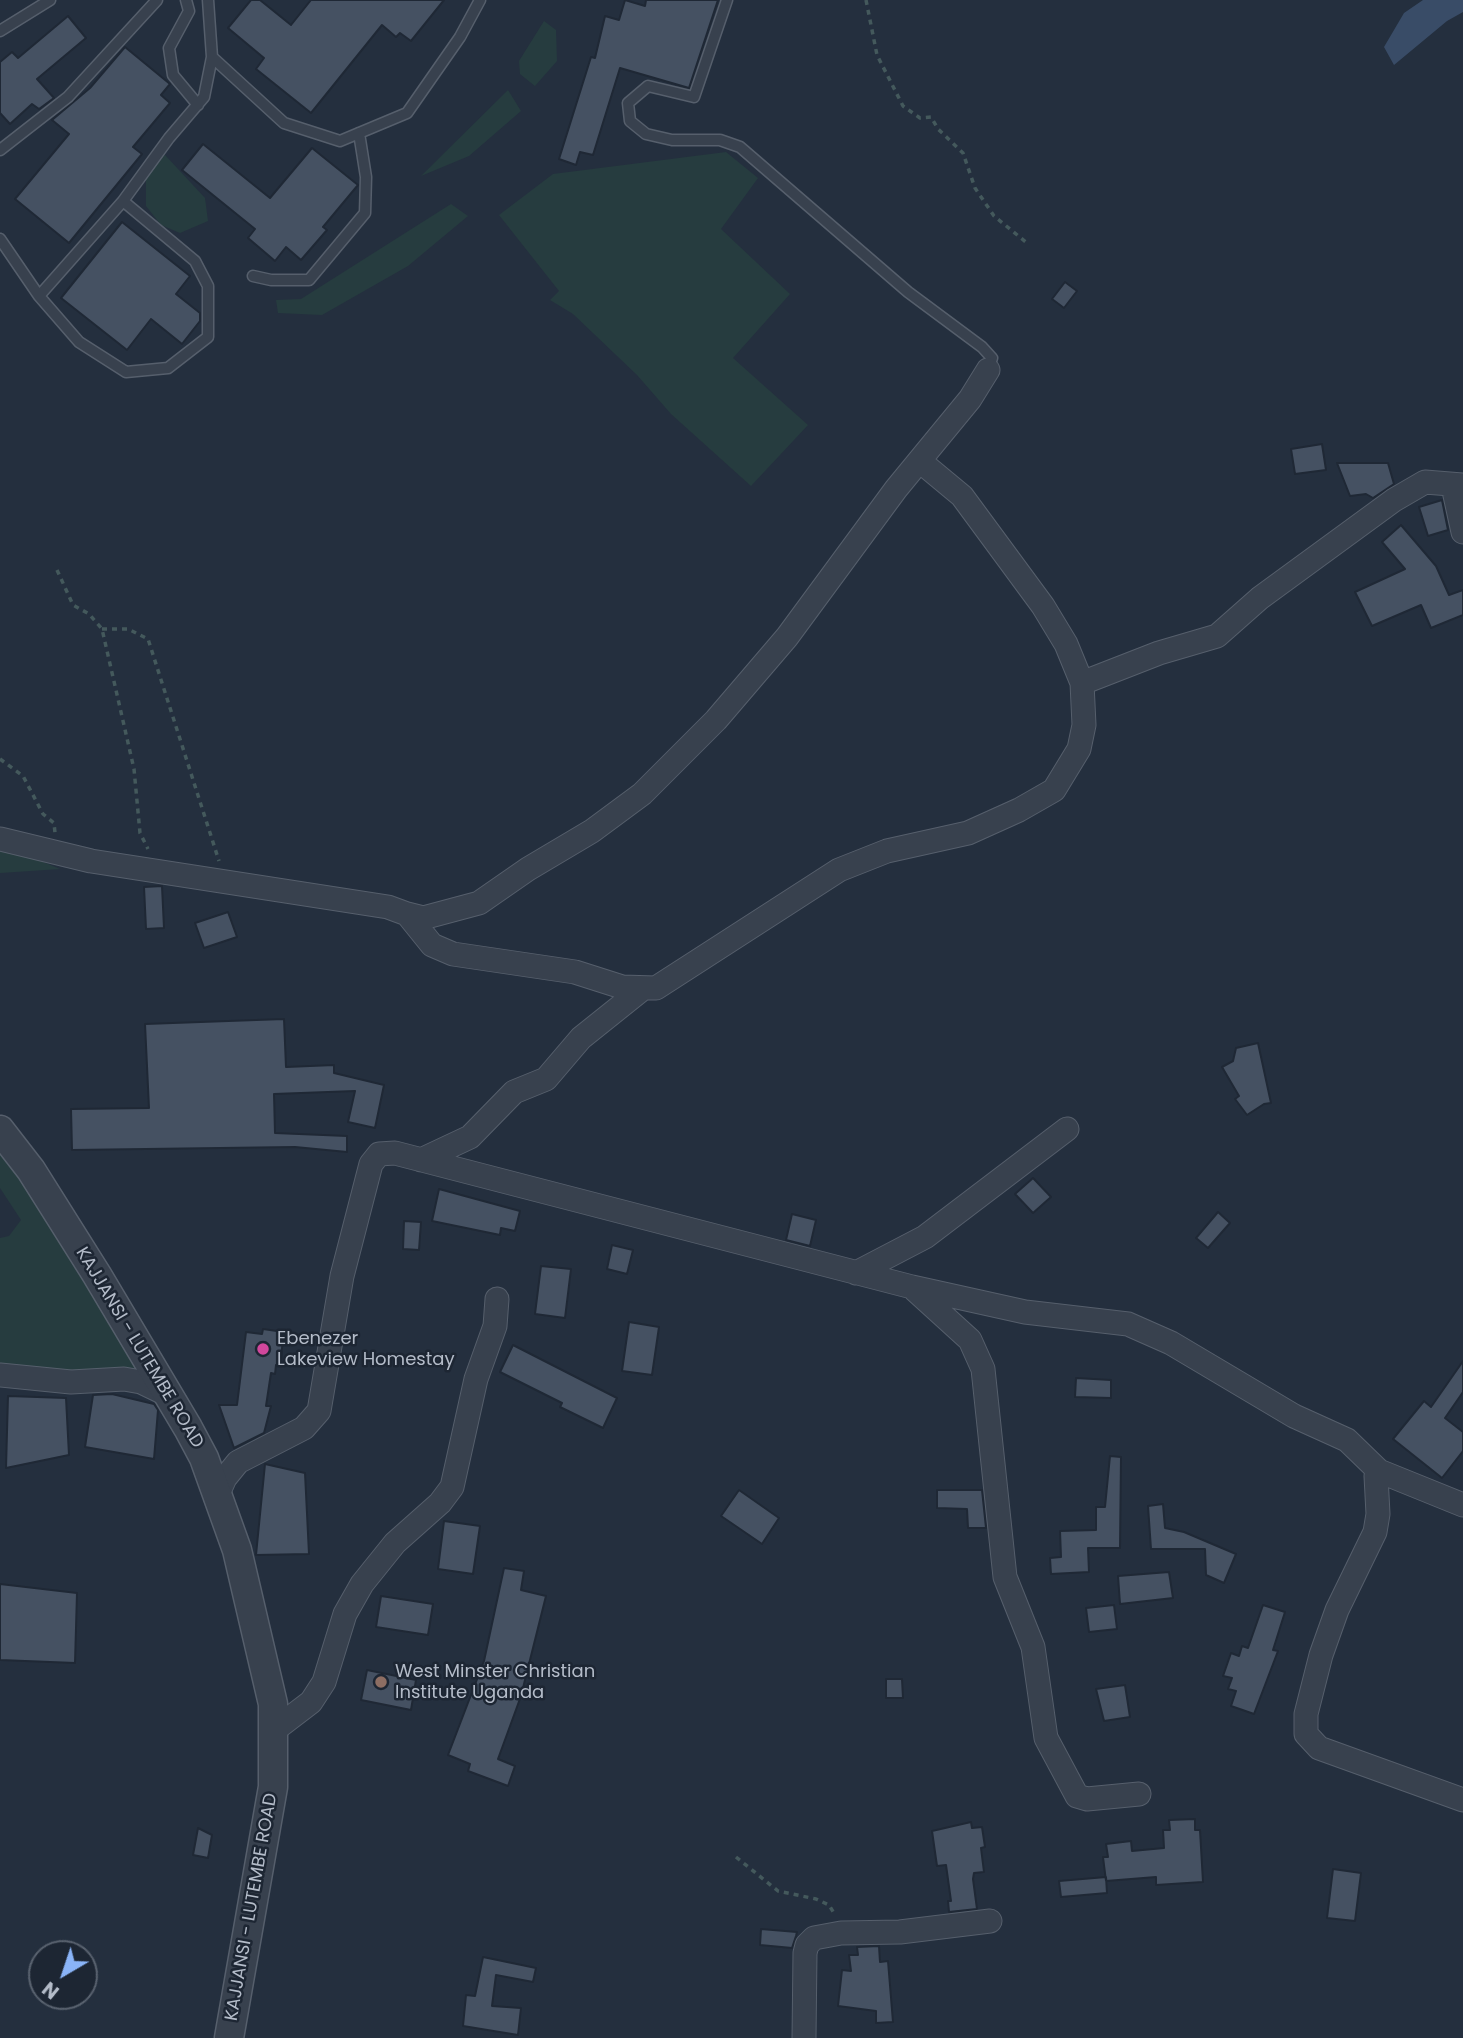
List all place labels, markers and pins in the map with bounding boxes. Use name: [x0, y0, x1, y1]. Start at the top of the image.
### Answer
place label: Ebenezer Lakeview Homestay: [277, 1328, 455, 1370]
marker: Ebenezer Lakeview Homestay: [255, 1341, 271, 1357]
place label: West Minster Christian Institute Uganda: [395, 1661, 595, 1704]
marker: West Minster Christian Institute Uganda: [373, 1674, 389, 1690]

